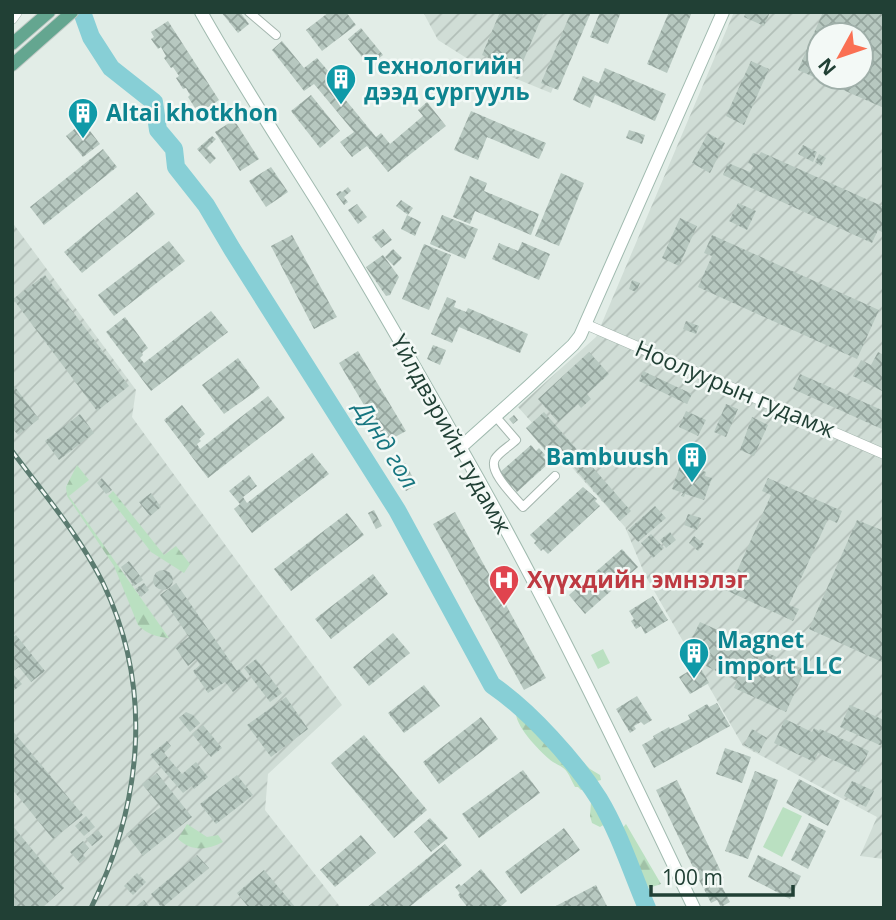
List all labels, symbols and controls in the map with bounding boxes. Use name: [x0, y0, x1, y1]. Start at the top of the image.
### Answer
north arrow: [805, 21, 875, 91]
place label: Технологийн дээд сургууль: [364, 49, 530, 107]
text: N: [812, 53, 842, 81]
building icon: Технологийн дээд сургууль: [324, 62, 358, 106]
building icon: Altai khotkhon: [66, 96, 100, 140]
place label: Altai khotkhon: [106, 96, 278, 128]
street label: Yйлдвэрийн гудамж: [384, 328, 520, 539]
street label: Ноолуурын гудамж: [631, 331, 840, 445]
water label: Дунд гол: [346, 392, 427, 494]
place label: Bambuush: [546, 440, 669, 472]
building icon: Bambuush: [675, 440, 709, 484]
hospital icon: Хүүхдийн эмнэлэг: [487, 563, 521, 607]
place label: Хүүхдийн эмнэлэг: [527, 563, 747, 595]
place label: Magnet import LLC: [717, 623, 842, 681]
building icon: Magnet import LLC: [677, 636, 711, 680]
scale bar: [651, 853, 793, 897]
text: 100 m: [662, 863, 723, 891]

